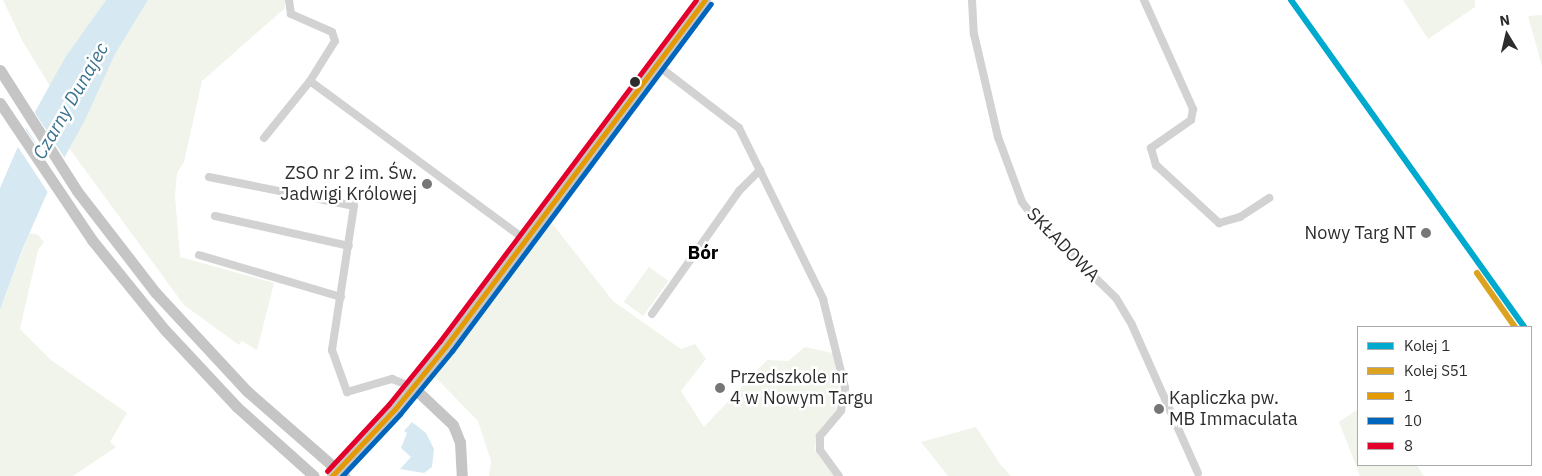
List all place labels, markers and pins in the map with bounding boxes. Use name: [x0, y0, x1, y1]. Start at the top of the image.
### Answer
unlabelled marker: [630, 77, 640, 87]
place label: ZSO nr 2 im. Św. Jadwigi Królowej: [280, 163, 417, 205]
marker: ZSO nr 2 im. Św. Jadwigi Królowej: [421, 178, 433, 190]
place label: Nowy Targ NT: [1305, 222, 1416, 244]
marker: Nowy Targ NT: [1420, 227, 1432, 239]
place label: Przedszkole nr 4 w Nowym Targu: [730, 367, 873, 409]
marker: Przedszkole nr 4 w Nowym Targu: [714, 382, 726, 394]
place label: Kapliczka pw. MB Immaculata: [1169, 388, 1298, 430]
marker: Kapliczka pw. MB Immaculata: [1153, 403, 1165, 415]

